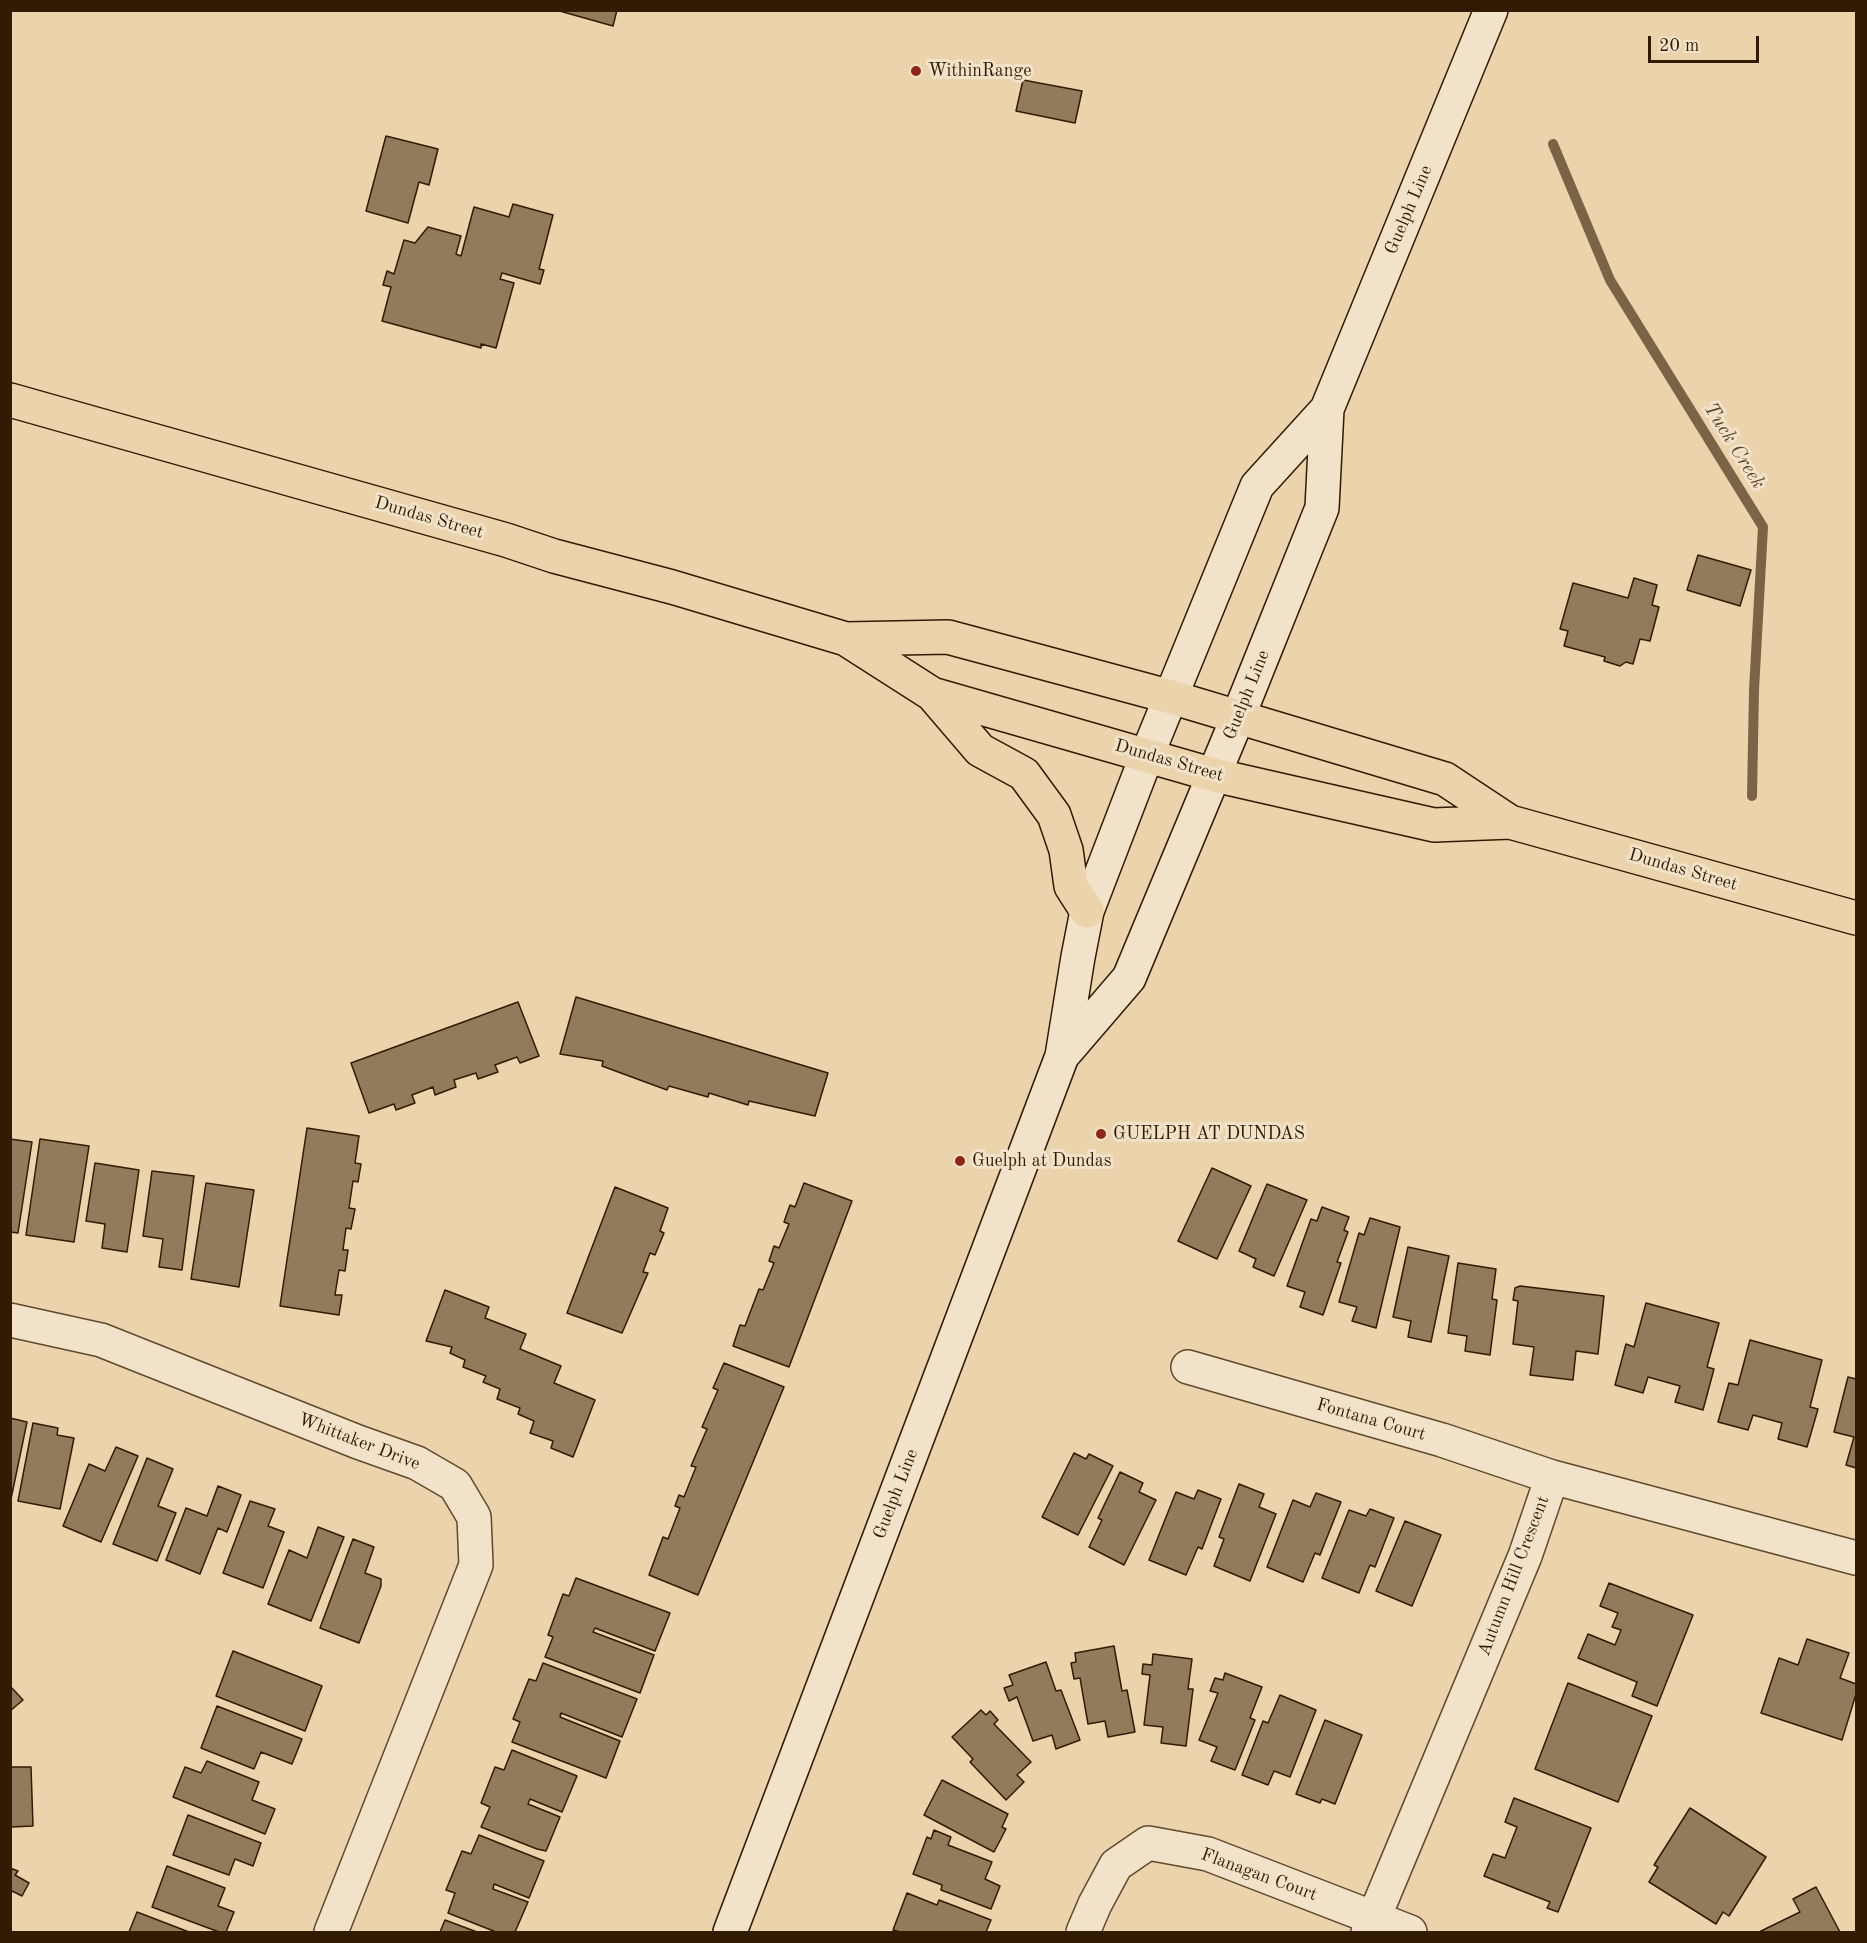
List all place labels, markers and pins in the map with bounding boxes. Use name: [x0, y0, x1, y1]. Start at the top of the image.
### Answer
place label: WithinRange: [928, 60, 1031, 82]
marker: WithinRange: [909, 64, 923, 78]
place label: GUELPH AT DUNDAS: [1113, 1123, 1305, 1145]
marker: GUELPH AT DUNDAS: [1094, 1127, 1108, 1141]
place label: Guelph at Dundas: [972, 1150, 1112, 1172]
marker: Guelph at Dundas: [953, 1154, 967, 1168]

